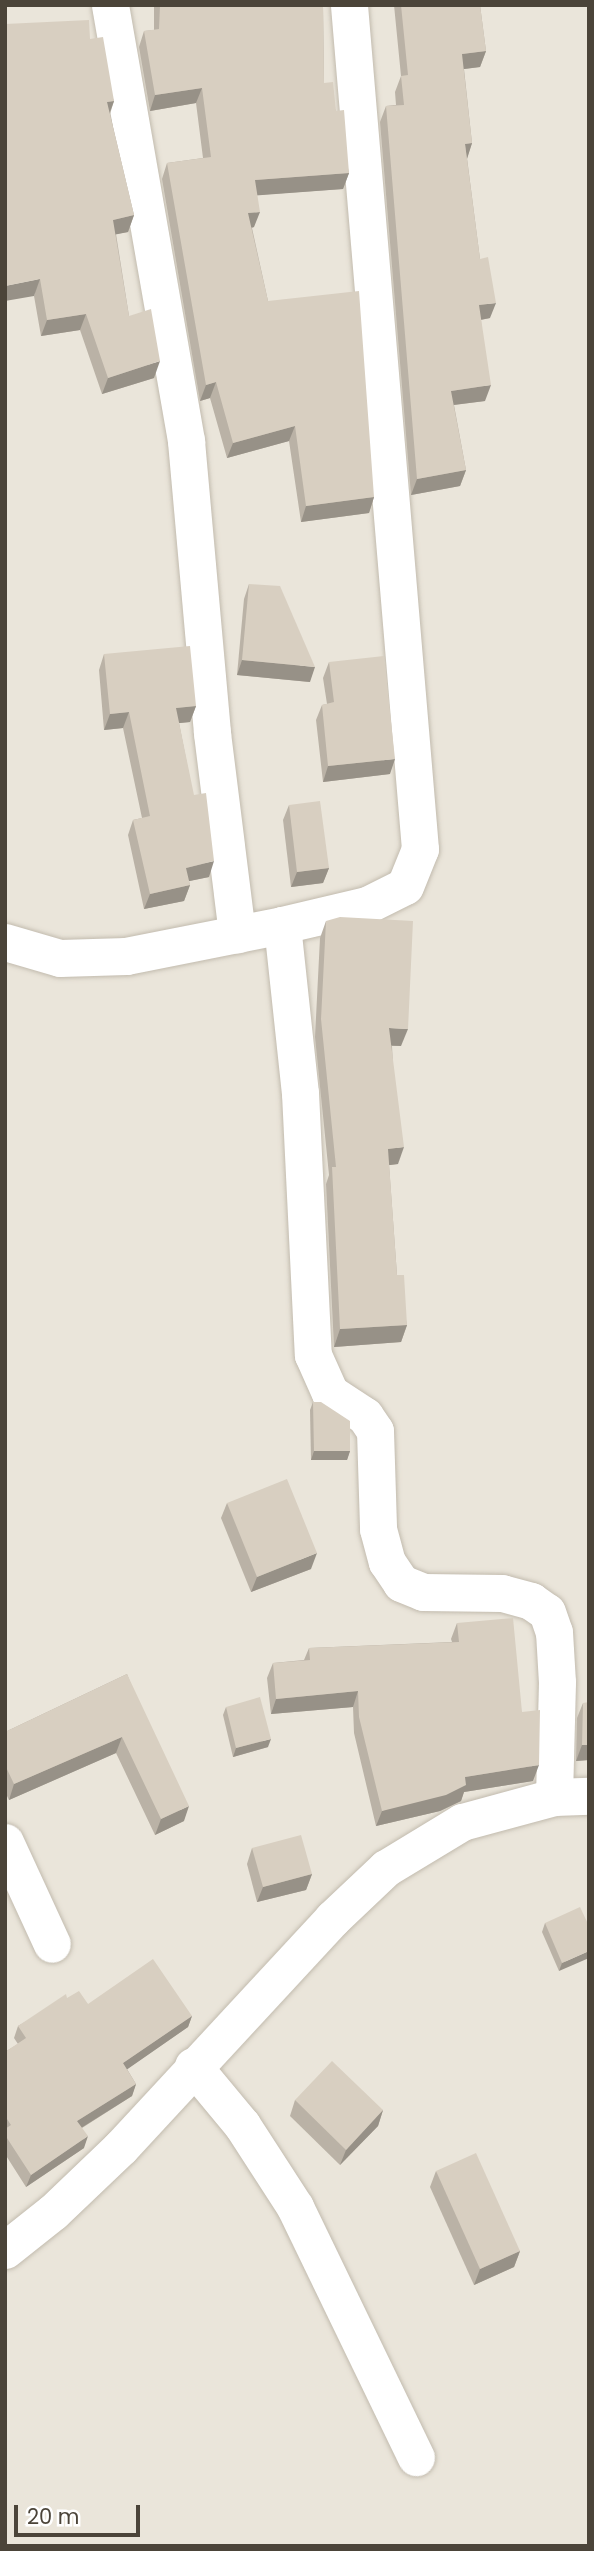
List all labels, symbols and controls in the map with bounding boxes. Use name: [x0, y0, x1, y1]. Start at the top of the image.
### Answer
scale bar: [18, 2492, 144, 2536]
text: 20 m: [27, 2502, 80, 2531]

